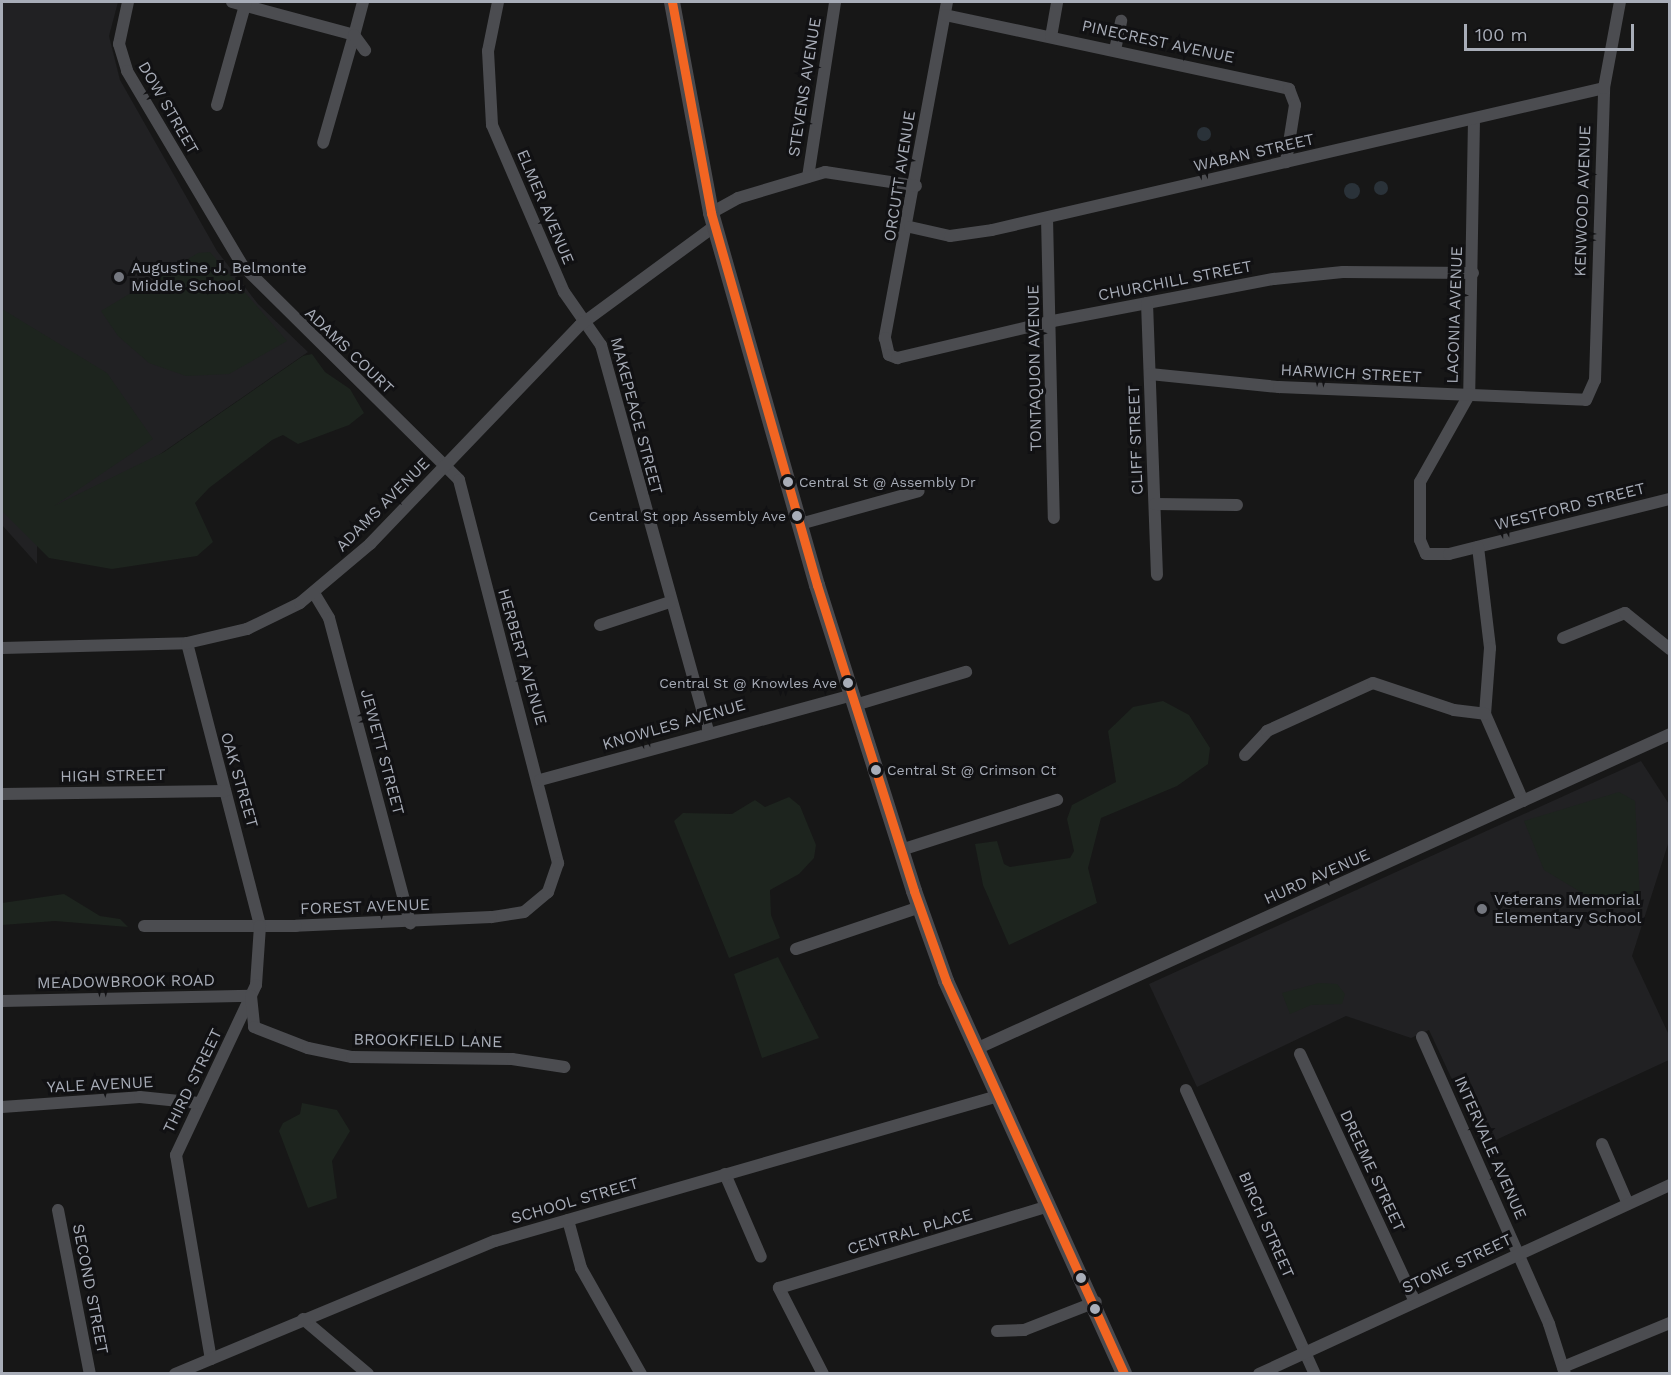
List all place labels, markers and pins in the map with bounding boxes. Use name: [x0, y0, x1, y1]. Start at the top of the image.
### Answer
place label: Augustine J. Belmonte Middle School: [131, 258, 307, 296]
marker: Augustine J. Belmonte Middle School: [112, 270, 126, 284]
place label: Central St @ Assembly Dr: [799, 474, 977, 490]
marker: Central St @ Assembly Dr: [782, 476, 794, 488]
place label: Central St opp Assembly Ave: [587, 508, 786, 524]
marker: Central St opp Assembly Ave: [791, 510, 803, 522]
place label: Central St @ Knowles Ave: [658, 675, 837, 691]
marker: Central St @ Knowles Ave: [842, 677, 854, 689]
place label: Central St @ Crimson Ct: [887, 762, 1056, 778]
marker: Central St @ Crimson Ct: [870, 764, 882, 776]
place label: Veterans Memorial Elementary School: [1494, 890, 1642, 928]
marker: Veterans Memorial Elementary School: [1475, 902, 1489, 916]
unlabelled marker: [1075, 1272, 1087, 1284]
unlabelled marker: [1089, 1303, 1101, 1315]

